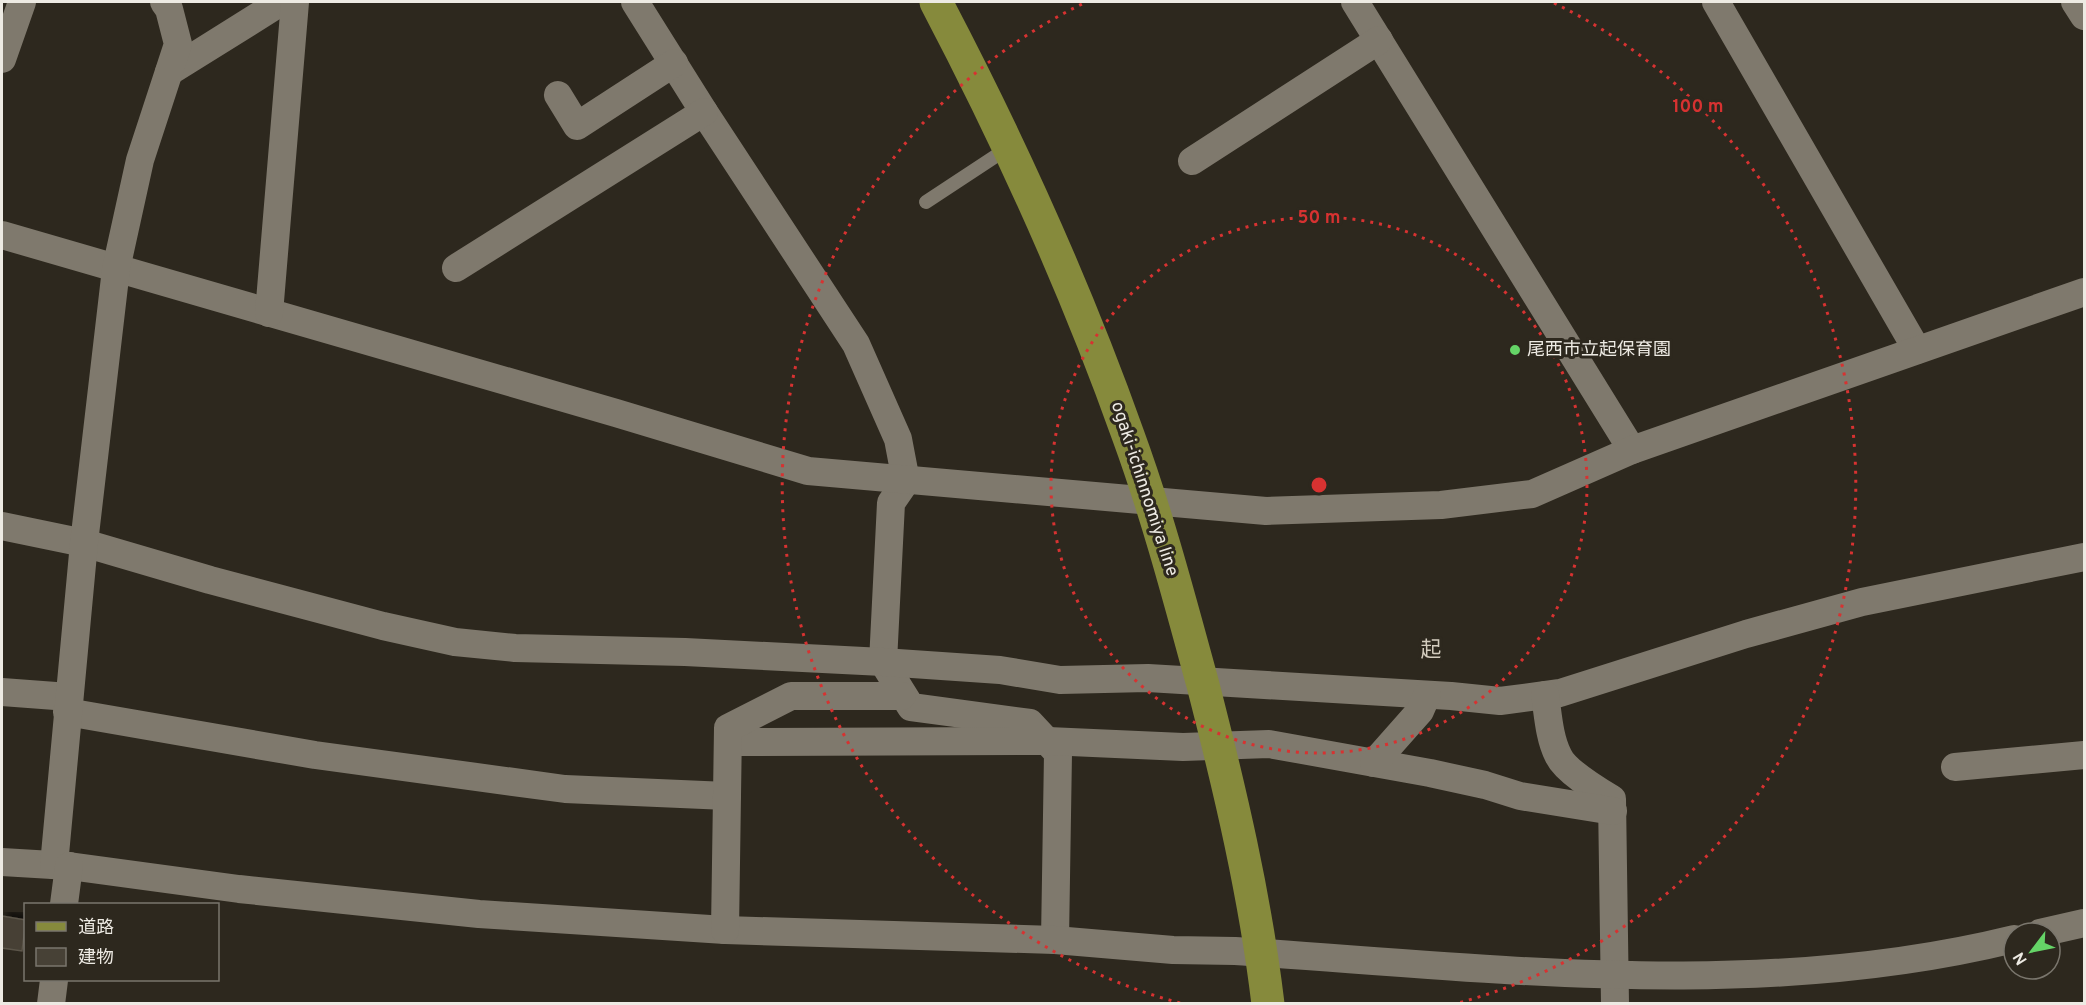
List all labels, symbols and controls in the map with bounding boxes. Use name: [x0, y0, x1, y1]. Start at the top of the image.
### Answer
text: 100 m: [1672, 96, 1724, 119]
text: 50 m: [1297, 207, 1341, 230]
place label: 尾西市立起保育園: [1527, 339, 1671, 362]
marker: 尾西市立起保育園: [1508, 343, 1522, 357]
street label: ogaki-ichinnomiya line: [1105, 399, 1183, 579]
centre of rings: [1309, 475, 1329, 495]
district label: 起: [1421, 637, 1442, 664]
legend: [24, 903, 219, 981]
text: 道路: [78, 917, 114, 940]
north arrow: [2002, 921, 2062, 981]
text: 建物: [78, 947, 114, 970]
text: N: [2009, 948, 2033, 968]

